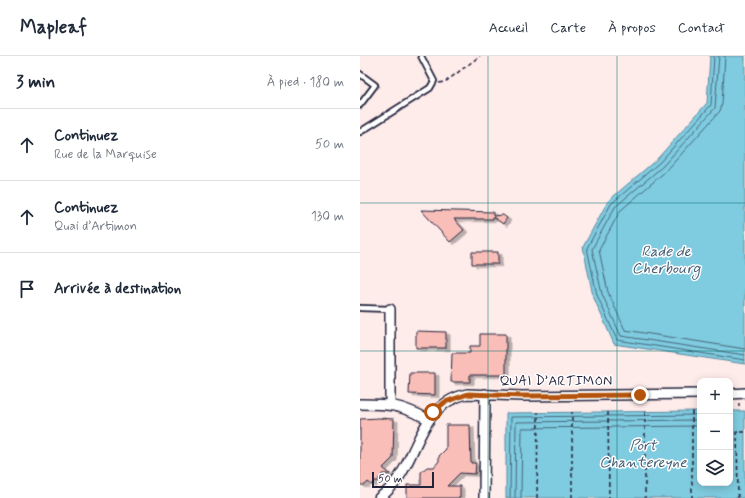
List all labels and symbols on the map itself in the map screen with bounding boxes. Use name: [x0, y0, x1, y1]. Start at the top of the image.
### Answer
water label: Rade de Cherbourg: [632, 242, 702, 280]
street label: QUAI D’ARTIMON: [500, 372, 612, 390]
route end: [631, 386, 649, 404]
route start: [424, 403, 442, 421]
water label: Port Chantereyne: [599, 436, 687, 473]
scale bar: [372, 470, 434, 489]

